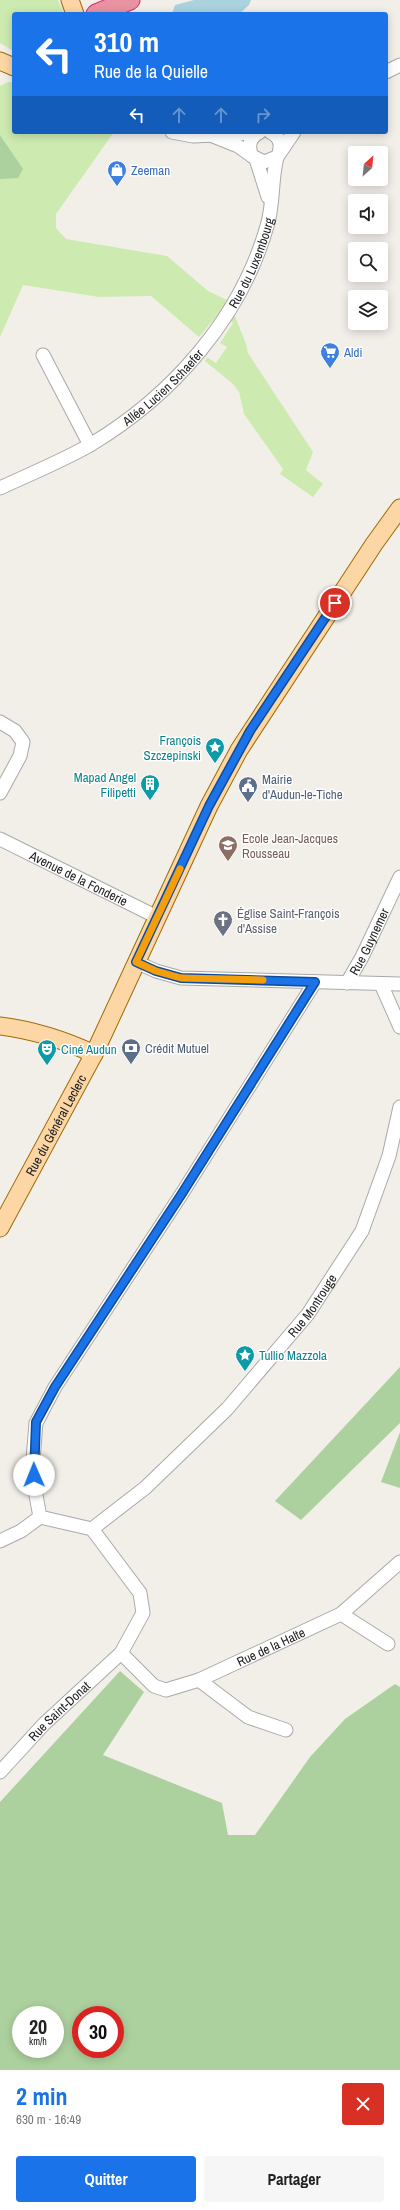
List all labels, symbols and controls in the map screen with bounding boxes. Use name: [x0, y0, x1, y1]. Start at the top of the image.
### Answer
text: 310 m: [94, 23, 159, 61]
icon: left: [28, 28, 80, 80]
text: Rue de la Quielle: [94, 59, 208, 84]
icon: left: [126, 104, 148, 126]
icon: ahead: [168, 104, 190, 126]
icon: ahead: [210, 104, 232, 126]
icon: right: [252, 104, 274, 126]
north arrow: [348, 146, 388, 186]
map controls: [348, 146, 388, 330]
shop icon: Zeeman: [106, 159, 128, 187]
place label: Zeeman: [131, 162, 170, 179]
button: sound: [348, 194, 388, 234]
street label: Rue du Luxembourg: [224, 216, 277, 311]
button: search: [348, 242, 388, 282]
button: layers: [348, 290, 388, 330]
supermarket icon: Aldi: [319, 341, 341, 369]
place label: Aldi: [343, 344, 362, 361]
street label: Allée Lucien Schaefer: [118, 345, 207, 430]
pin: [318, 586, 352, 620]
icon: arrive: [324, 592, 346, 614]
place label: François Szczepinski: [144, 732, 201, 764]
place icon: François Szczepinski: [204, 736, 226, 764]
place label: Mapad Angel Filipetti: [74, 769, 136, 801]
place label: Mairie d'Audun-le-Tiche: [262, 771, 343, 803]
building icon: Mapad Angel Filipetti: [139, 773, 161, 801]
public building icon: Mairie d'Audun-le-Tiche: [237, 775, 259, 803]
place label: Ecole Jean-Jacques Rousseau: [242, 830, 338, 862]
school or university icon: Ecole Jean-Jacques Rousseau: [217, 834, 239, 862]
street label: Avenue de la Fonderie: [26, 846, 131, 910]
place label: Église Saint-François d'Assise: [237, 905, 340, 937]
street label: Rue Guynemer: [345, 905, 393, 978]
church icon: Église Saint-François d'Assise: [212, 909, 234, 937]
bank icon: Crédit Mutuel: [120, 1037, 142, 1065]
theatre icon: Ciné Audun: [36, 1038, 58, 1066]
place label: Crédit Mutuel: [145, 1040, 209, 1057]
place label: Ciné Audun: [61, 1041, 117, 1058]
street label: Rue du Général Leclerc: [21, 1071, 90, 1179]
street label: Rue Montrouge: [284, 1271, 340, 1340]
place icon: Tullio Mazzola: [234, 1344, 256, 1372]
place label: Tullio Mazzola: [259, 1347, 327, 1364]
position arrow: [13, 1454, 55, 1496]
street label: Rue de la Halte: [234, 1623, 308, 1670]
street label: Rue Saint-Donat: [24, 1677, 94, 1744]
speed limit sign: 30: [72, 2006, 124, 2058]
text: 20: [29, 2013, 47, 2040]
text: km/h: [29, 2035, 47, 2048]
text: 2 min: [16, 2080, 67, 2112]
button: close: [342, 2083, 384, 2125]
text: 630 m · 16:49: [16, 2111, 81, 2128]
button: Quitter: [16, 2156, 196, 2202]
button: Partager: [204, 2156, 384, 2202]

